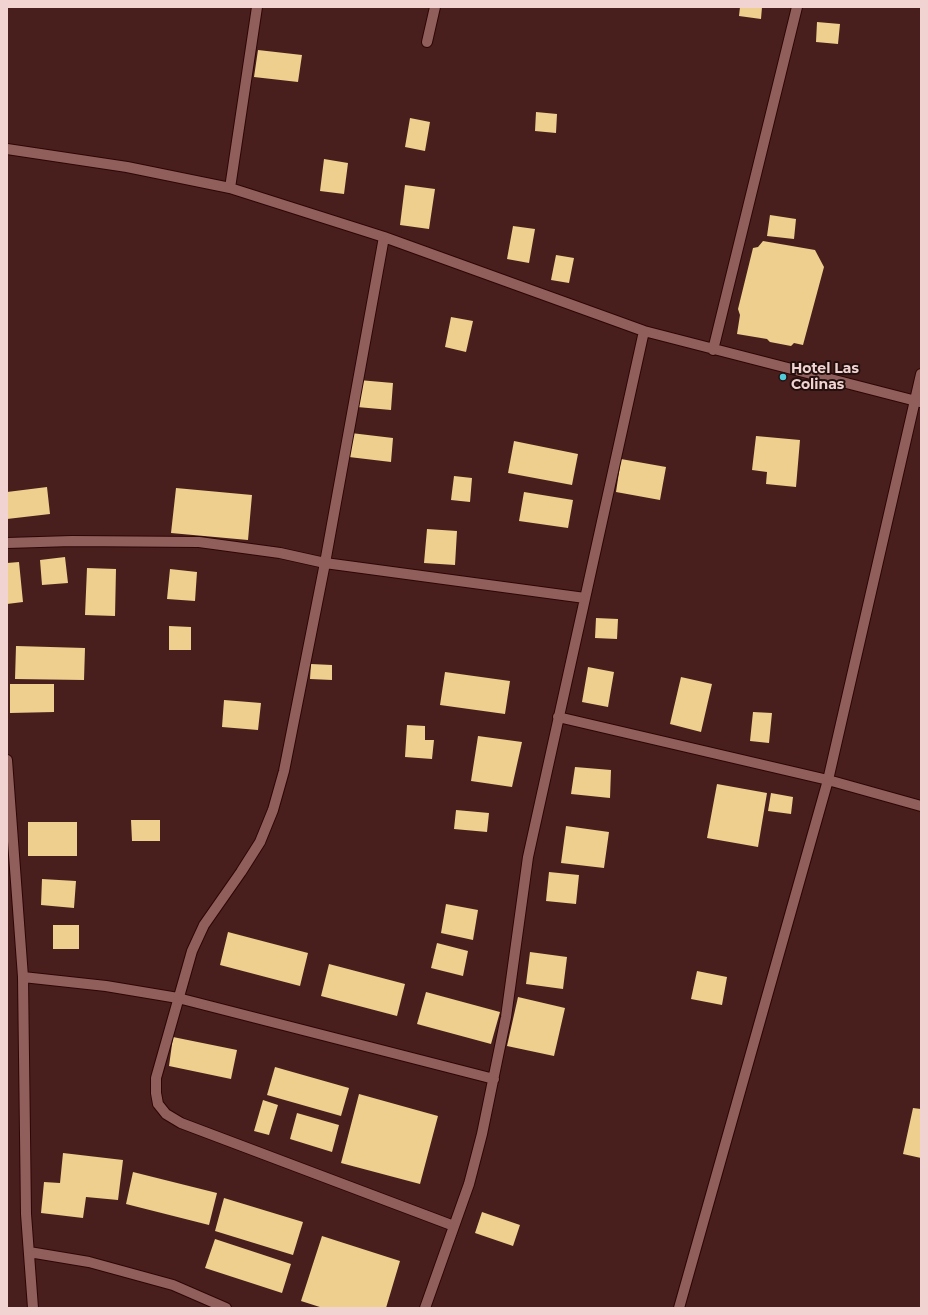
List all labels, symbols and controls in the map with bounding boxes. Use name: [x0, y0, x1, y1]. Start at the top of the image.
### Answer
place label: Hotel Las Colinas: [791, 361, 859, 394]
marker: Hotel Las Colinas: [778, 372, 788, 382]

